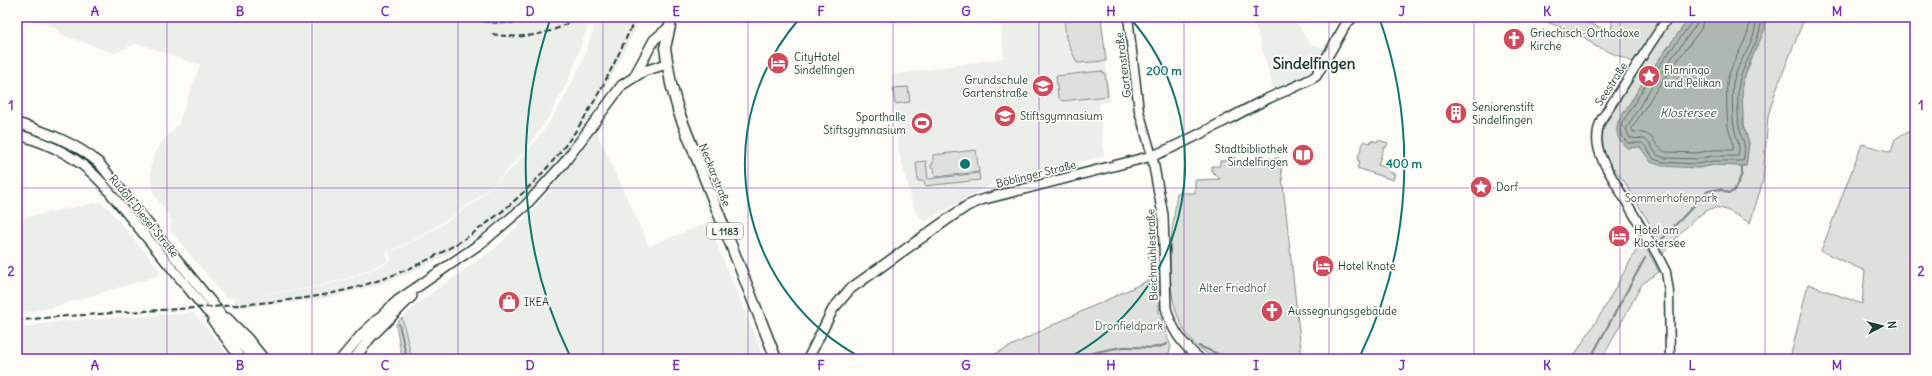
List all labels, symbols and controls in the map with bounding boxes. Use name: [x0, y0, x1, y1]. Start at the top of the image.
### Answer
text: A: [91, 3, 100, 20]
text: B: [236, 3, 245, 20]
text: C: [381, 3, 390, 20]
text: D: [525, 3, 535, 20]
text: E: [672, 3, 680, 20]
text: F: [817, 3, 825, 20]
text: G: [961, 3, 971, 20]
text: H: [1106, 3, 1116, 20]
text: I: [1253, 3, 1259, 20]
text: J: [1399, 3, 1406, 20]
text: K: [1543, 3, 1552, 20]
text: L: [1688, 3, 1696, 20]
text: M: [1832, 3, 1842, 20]
church icon: Griechisch-Orthodoxe Kirche: [1501, 26, 1527, 52]
place label: Griechisch-Orthodoxe Kirche: [1530, 26, 1640, 53]
street label: Gartenstraße: [1112, 31, 1134, 99]
hotel icon: CityHotel Sindelfingen: [765, 50, 791, 76]
place label: CityHotel Sindelfingen: [794, 50, 855, 77]
district label: Sindelfingen: [1273, 54, 1356, 74]
street label: Seestraße: [1592, 59, 1630, 108]
text: 200 m: [1146, 63, 1182, 78]
place icon: Flamingo und Pelikan: [1636, 63, 1662, 89]
place label: Flamingo und Pelikan: [1664, 63, 1721, 90]
place label: Grundschule Gartenstraße: [962, 73, 1028, 100]
school or university icon: Grundschule Gartenstraße: [1030, 73, 1056, 99]
text: 1: [8, 97, 14, 114]
text: 1: [1918, 97, 1924, 114]
building icon: Seniorenstift Sindelfingen: [1443, 100, 1469, 126]
place label: Seniorenstift Sindelfingen: [1472, 100, 1534, 127]
school or university icon: Stiftsgymnasium: [992, 103, 1018, 129]
water label: Klostersee: [1660, 105, 1718, 120]
place label: Stiftsgymnasium: [1020, 109, 1103, 123]
place label: Sporthalle Stiftsgymnasium: [823, 110, 906, 137]
sports icon: Sporthalle Stiftsgymnasium: [909, 110, 935, 136]
street label: Neckarstraße: [696, 141, 734, 209]
place label: Stadtbibliothek Sindelfingen: [1215, 142, 1288, 169]
library icon: Stadtbibliothek Sindelfingen: [1290, 142, 1316, 168]
text: 400 m: [1386, 156, 1423, 171]
centre of rings: [958, 157, 972, 171]
street label: Böblinger Straße: [994, 157, 1078, 191]
street label: Rudolf-Diesel-Straße: [106, 172, 182, 260]
place icon: Dorf: [1468, 174, 1494, 200]
place label: Dorf: [1496, 180, 1518, 194]
park label: Sommerhofenpark: [1625, 191, 1718, 205]
street label: Bleichmühlestraße: [1143, 209, 1161, 301]
road number: L 1183: [707, 223, 743, 239]
hotel icon: Hotel am Klostersee: [1606, 223, 1632, 249]
place label: Hotel am Klostersee: [1634, 223, 1685, 250]
hotel icon: Hotel Knote: [1310, 253, 1336, 279]
place label: Hotel Knote: [1338, 259, 1395, 273]
text: 2: [7, 263, 15, 280]
text: 2: [1917, 263, 1925, 280]
park label: Alter Friedhof: [1199, 281, 1267, 295]
shop icon: IKEA: [496, 289, 522, 315]
place label: IKEA: [524, 295, 549, 309]
church icon: Aussegnungsgebäude: [1259, 298, 1285, 324]
place label: Aussegnungsgebäude: [1288, 304, 1397, 318]
north arrow: [1862, 306, 1902, 346]
park label: Dronfieldpark: [1095, 319, 1164, 333]
text: N: [1885, 320, 1899, 329]
text: A: [91, 357, 100, 374]
text: B: [236, 357, 245, 374]
text: C: [381, 357, 390, 374]
text: D: [525, 357, 535, 374]
text: E: [672, 357, 680, 374]
text: F: [817, 357, 825, 374]
text: G: [961, 357, 971, 374]
text: H: [1106, 357, 1116, 374]
text: I: [1253, 357, 1259, 374]
text: J: [1399, 357, 1406, 374]
text: K: [1543, 357, 1552, 374]
text: L: [1688, 357, 1696, 374]
text: M: [1832, 357, 1842, 374]

